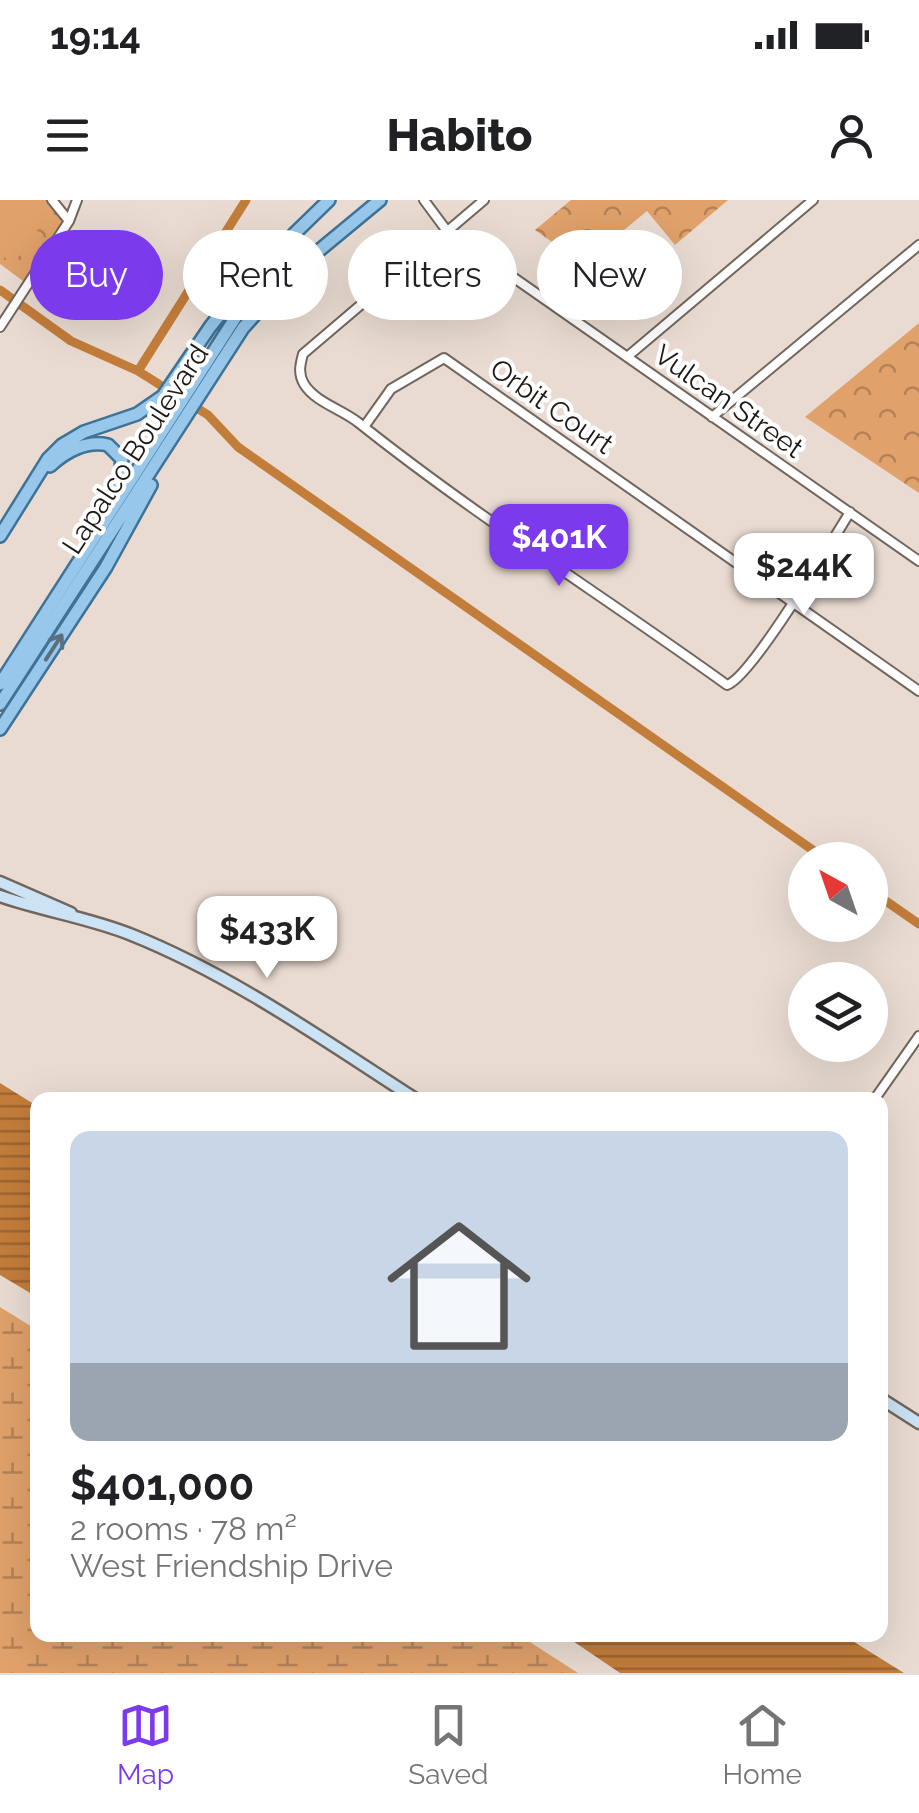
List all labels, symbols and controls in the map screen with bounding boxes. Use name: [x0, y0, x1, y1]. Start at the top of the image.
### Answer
text: 19:14: [50, 13, 141, 58]
icon: menu: [40, 108, 95, 163]
icon: person: [824, 108, 879, 163]
text: Habito: [387, 109, 532, 162]
chip: Buy: [30, 230, 163, 320]
chip: Rent: [183, 230, 328, 320]
chip: Filters: [348, 230, 517, 320]
chip: New: [537, 230, 682, 320]
street label: Lapalco Boulevard: [55, 338, 215, 560]
street label: Vulcan Street: [648, 338, 810, 465]
street label: Orbit Court: [484, 352, 620, 461]
pin: $401K: [489, 504, 629, 589]
text: $401K: [511, 518, 607, 555]
pin: $244K: [734, 533, 874, 618]
text: $244K: [756, 547, 852, 584]
one-way arrow: [43, 634, 64, 662]
north arrow: [788, 842, 888, 942]
map controls: [788, 842, 888, 1062]
pin: $433K: [197, 896, 337, 981]
text: $433K: [219, 910, 315, 947]
button: layers: [788, 962, 888, 1062]
icon: home: [369, 1196, 549, 1376]
text: $401,000: [70, 1461, 254, 1510]
text: 2 rooms · 78 m²: [70, 1510, 297, 1547]
text: West Friendship Drive: [70, 1547, 393, 1584]
tab: Map: [117, 1698, 174, 1791]
tab: Saved: [408, 1698, 488, 1791]
tab: Home: [723, 1698, 802, 1791]

